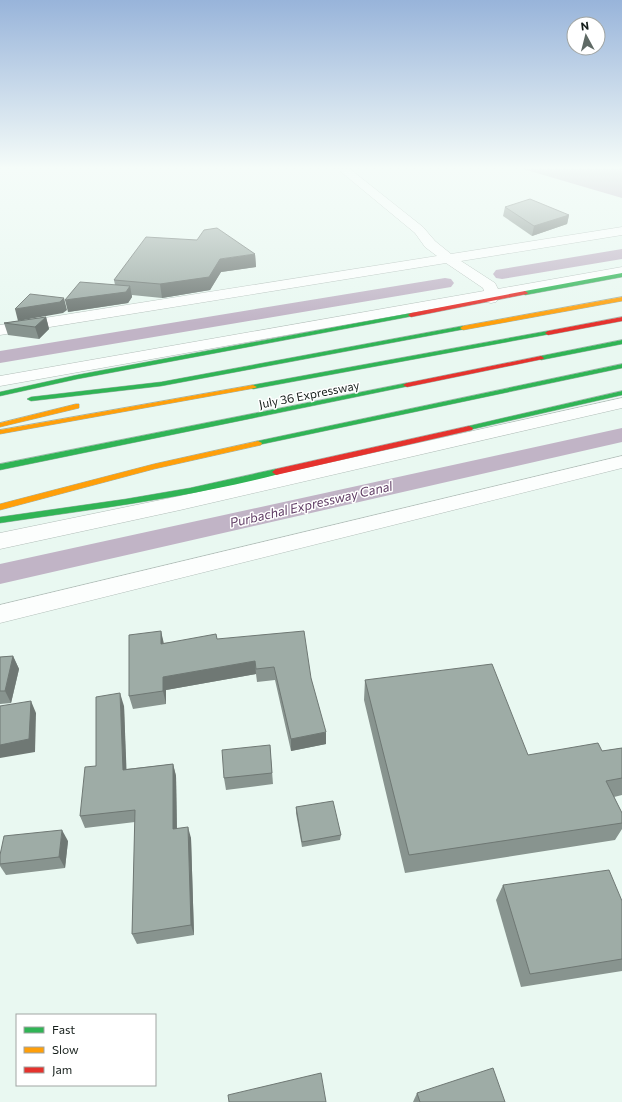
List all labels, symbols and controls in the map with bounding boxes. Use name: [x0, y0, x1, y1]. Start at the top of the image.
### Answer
north arrow: [566, 16, 606, 56]
text: N: [580, 19, 590, 33]
street label: July 36 Expressway: [257, 377, 361, 412]
water label: Purbachal Expressway Canal: [228, 477, 395, 531]
legend: [16, 1014, 156, 1086]
text: Fast: [52, 1022, 75, 1036]
text: Slow: [52, 1042, 79, 1056]
text: Jam: [52, 1062, 72, 1077]

